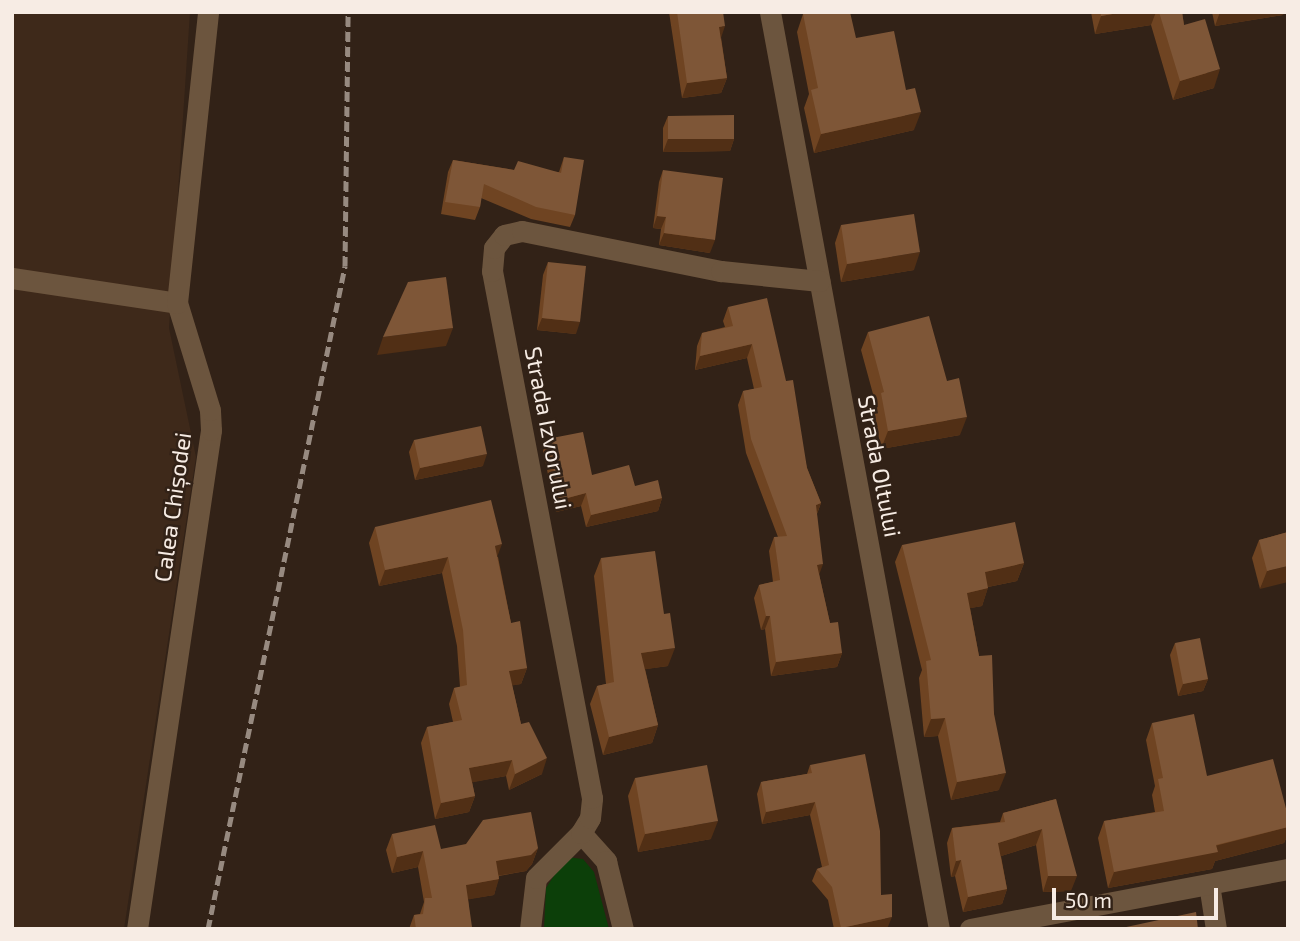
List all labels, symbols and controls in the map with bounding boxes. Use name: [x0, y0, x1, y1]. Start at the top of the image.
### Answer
street label: Strada Izvorului: [520, 344, 578, 512]
street label: Strada Oltului: [853, 393, 907, 539]
street label: Calea Chișodei: [148, 430, 196, 584]
scale bar: [1055, 874, 1221, 918]
text: 50 m: [1065, 887, 1112, 912]

